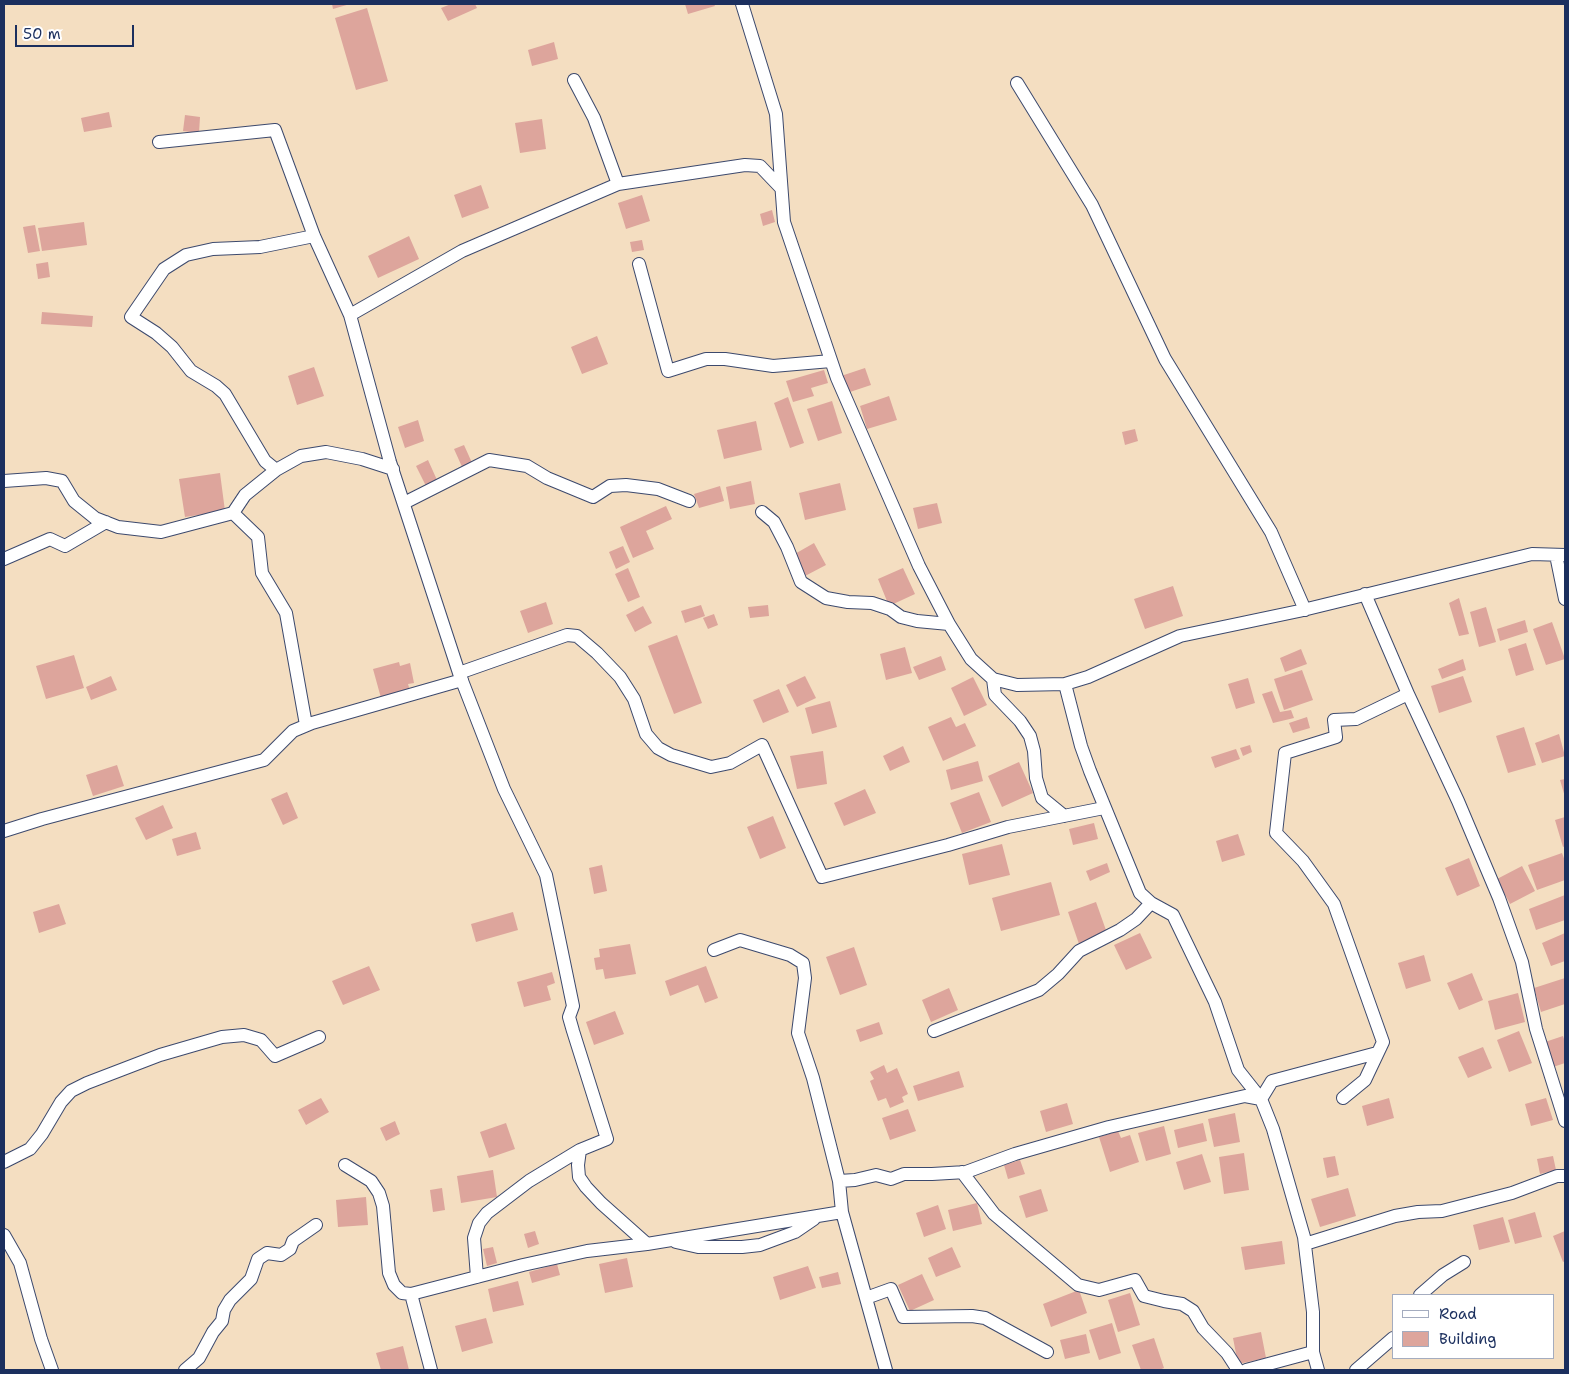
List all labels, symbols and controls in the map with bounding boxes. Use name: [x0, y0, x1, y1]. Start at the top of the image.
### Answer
scale bar: [18, 15, 136, 47]
text: 50 m: [23, 24, 61, 44]
legend: [1392, 1294, 1554, 1359]
text: Road: [1439, 1304, 1477, 1324]
text: Building: [1439, 1329, 1496, 1349]

